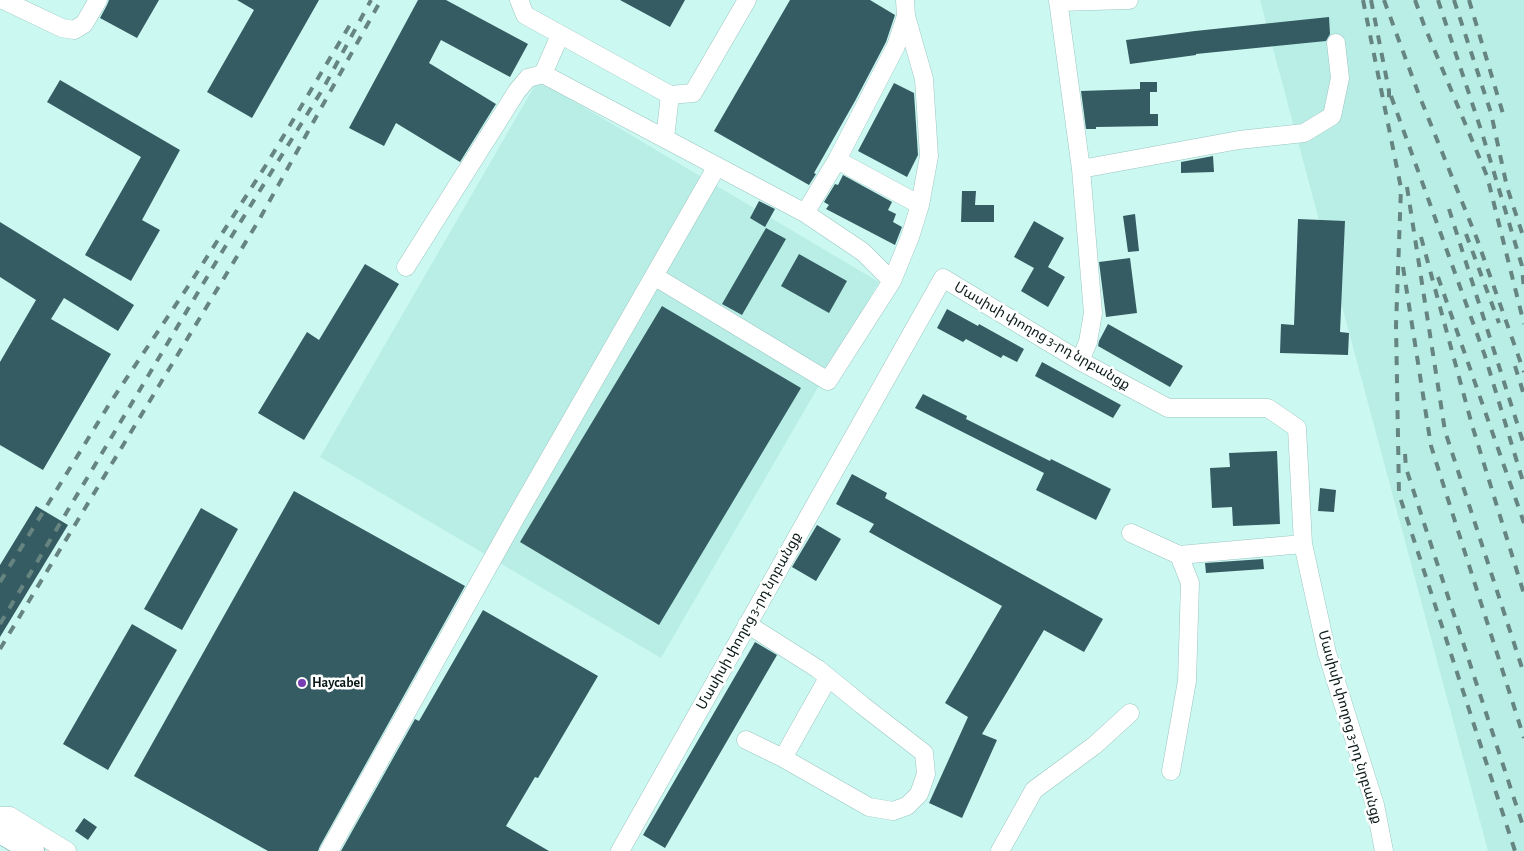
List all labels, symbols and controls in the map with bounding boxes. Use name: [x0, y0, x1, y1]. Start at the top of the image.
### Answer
street label: Մասիսի փողոց 3-րդ նրբանցք: [951, 279, 1133, 393]
street label: Մասիսի փողոց 3-րդ նրբանցք: [693, 529, 805, 713]
street label: Մասիսի փողոց 3-րդ նրբանցք: [1314, 628, 1386, 826]
place label: Haycabel: [312, 675, 364, 691]
marker: Haycabel: [296, 677, 308, 689]

